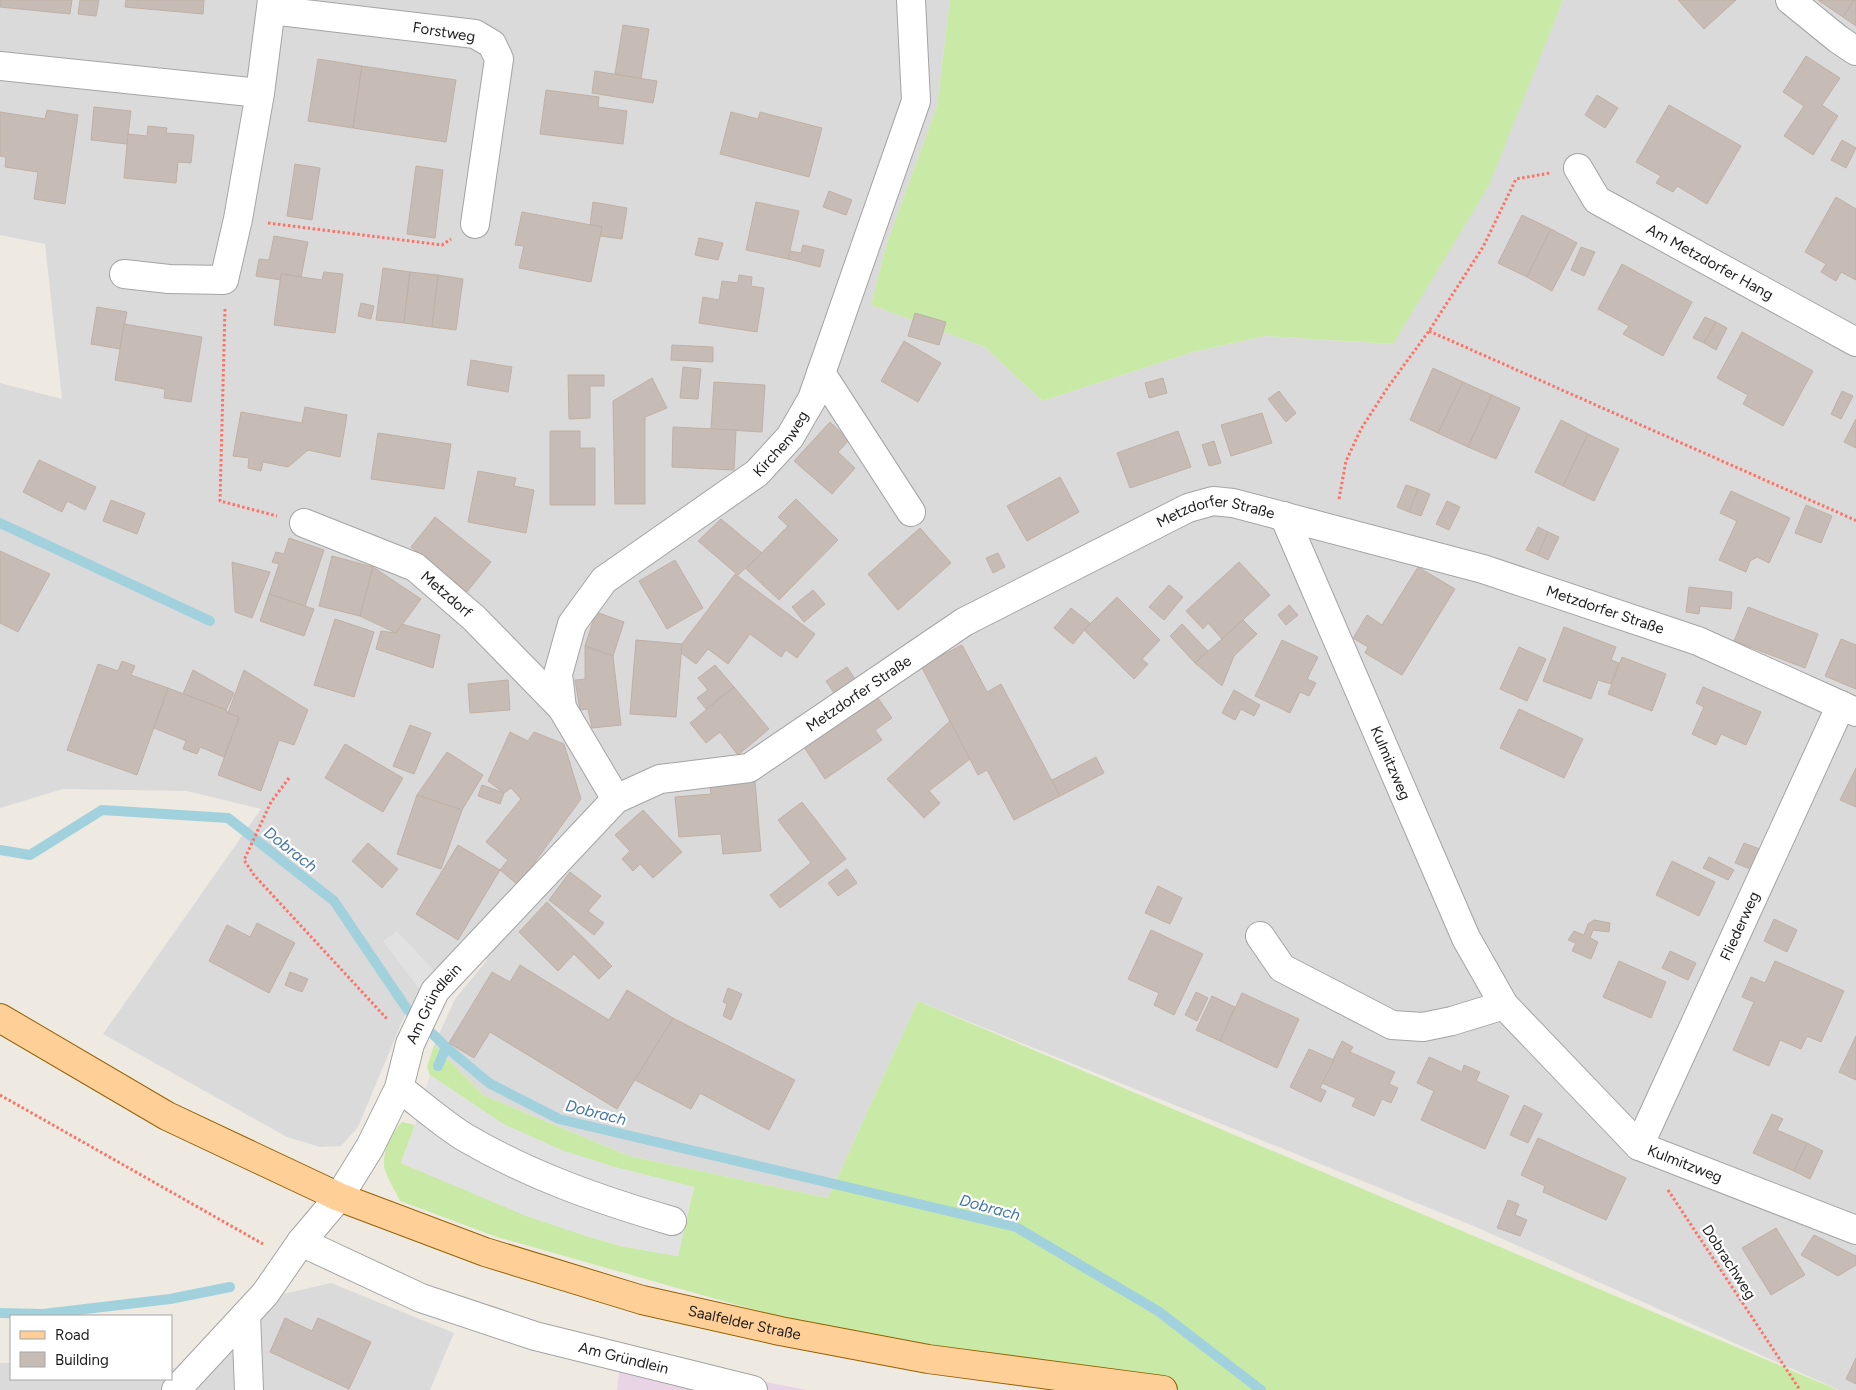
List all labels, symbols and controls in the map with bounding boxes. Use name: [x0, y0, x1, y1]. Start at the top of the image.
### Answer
street label: Forstweg: [411, 18, 477, 46]
street label: Am Metzdorfer Hang: [1643, 220, 1776, 304]
street label: Kirchenweg: [749, 408, 812, 480]
street label: Metzdorfer Straße: [1153, 492, 1277, 532]
street label: Metzdorf: [417, 567, 476, 622]
street label: Metzdorfer Straße: [1544, 582, 1666, 638]
street label: Metzdorfer Straße: [803, 651, 915, 736]
street label: Kulmitzweg: [1367, 723, 1414, 803]
water label: Dobrach: [260, 823, 321, 876]
street label: Fliederweg: [1716, 889, 1763, 963]
street label: Am Gründlein: [402, 960, 465, 1047]
water label: Dobrach: [563, 1096, 628, 1129]
street label: Kulmitzweg: [1645, 1141, 1725, 1186]
water label: Dobrach: [957, 1190, 1022, 1225]
street label: Dobrachweg: [1698, 1221, 1760, 1303]
street label: Saalfelder Straße: [686, 1302, 802, 1344]
legend: [10, 1315, 172, 1380]
text: Road: [55, 1326, 90, 1344]
street label: Am Gründlein: [577, 1338, 671, 1378]
text: Building: [55, 1351, 109, 1369]

